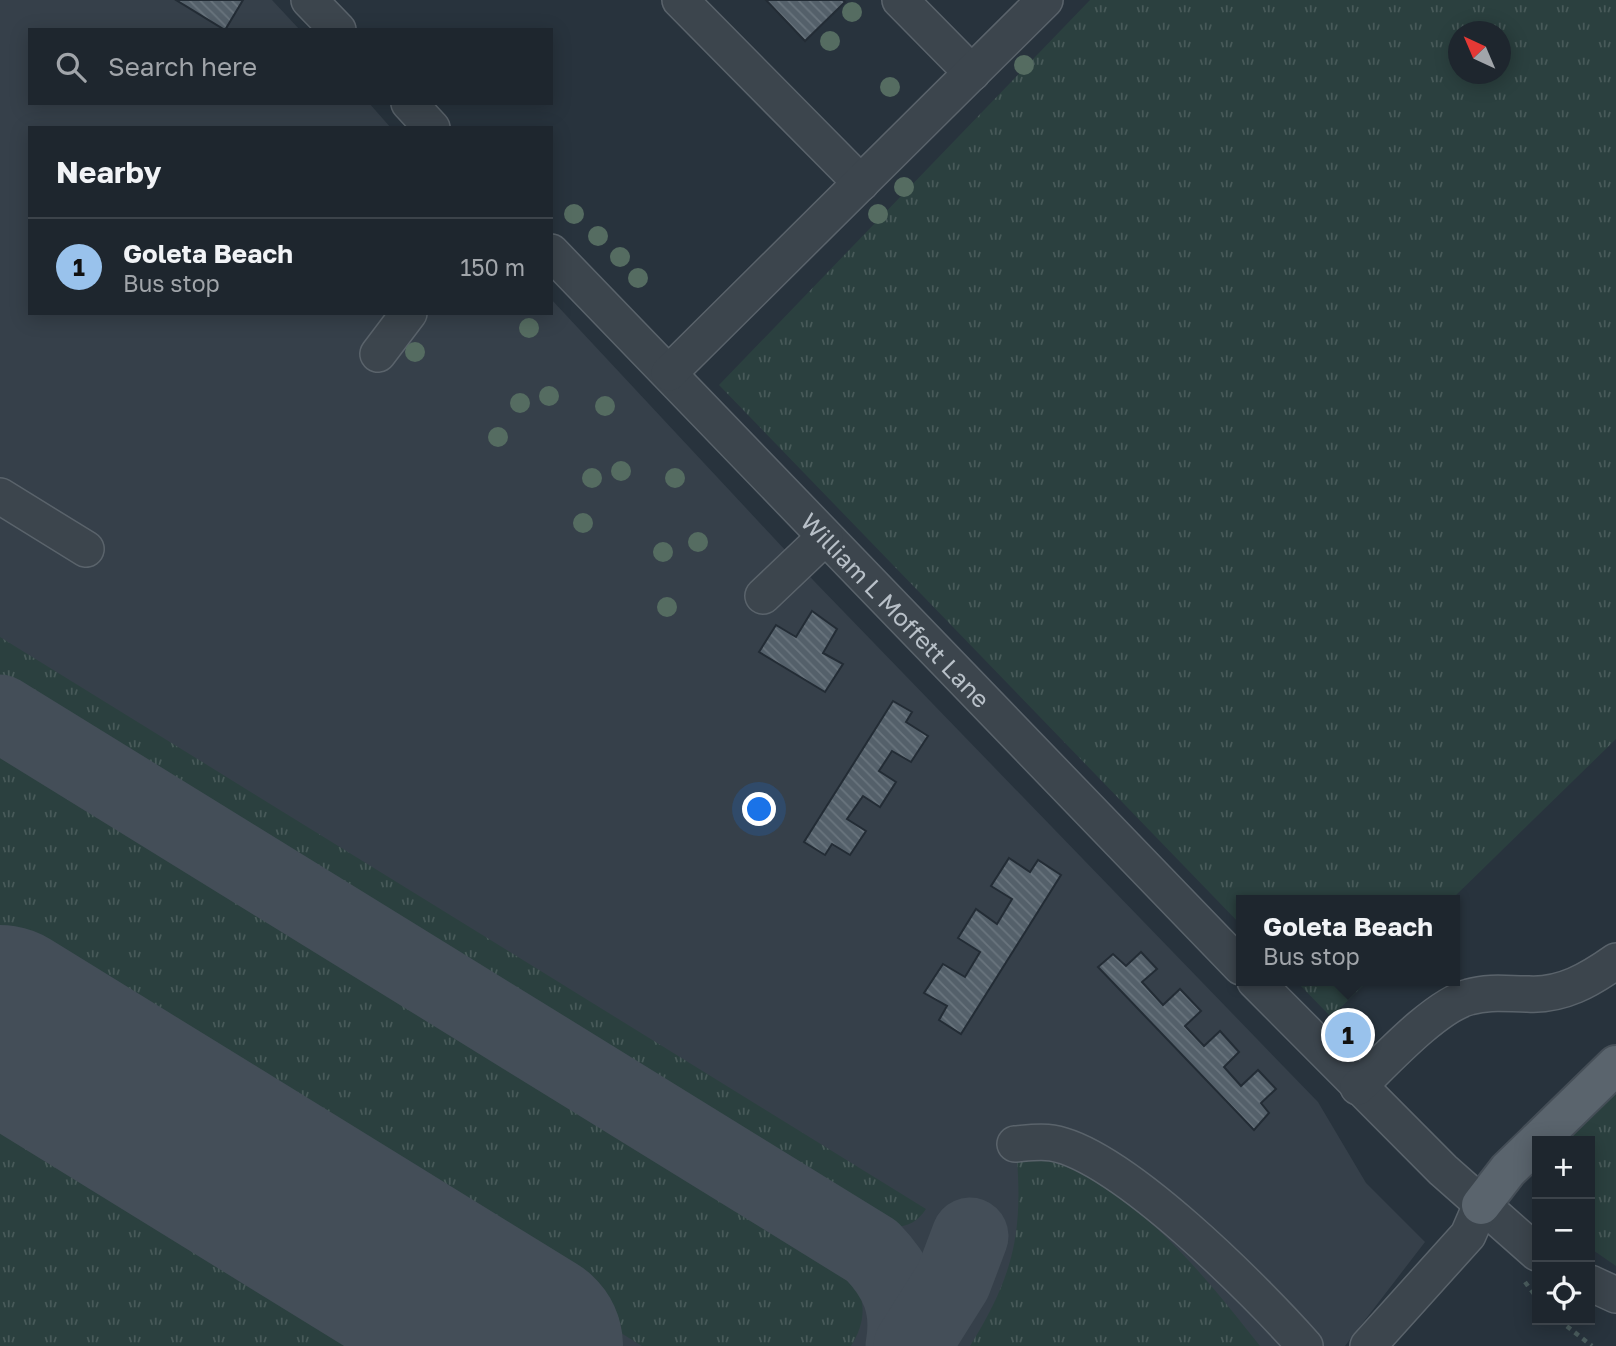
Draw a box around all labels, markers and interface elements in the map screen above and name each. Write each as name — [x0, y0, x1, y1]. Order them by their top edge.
north arrow — [1448, 21, 1511, 84]
search box — [28, 28, 553, 105]
icon: search — [52, 48, 90, 86]
text: Search here — [108, 51, 257, 82]
text: Nearby — [56, 154, 161, 190]
text: Goleta Beach — [123, 238, 293, 269]
text: 1 — [73, 253, 85, 281]
text: 150 m — [460, 253, 525, 281]
text: Bus stop — [123, 269, 220, 297]
street label: William L Moffett Lane — [796, 506, 997, 713]
your location — [742, 792, 776, 826]
popup — [1236, 895, 1460, 986]
text: Goleta Beach — [1263, 911, 1433, 942]
text: Bus stop — [1263, 942, 1360, 970]
pin: 1 — [1325, 1009, 1371, 1061]
map controls — [1532, 1136, 1595, 1325]
button: + — [1532, 1136, 1595, 1199]
button: − — [1532, 1199, 1595, 1262]
button: locate — [1532, 1262, 1595, 1325]

